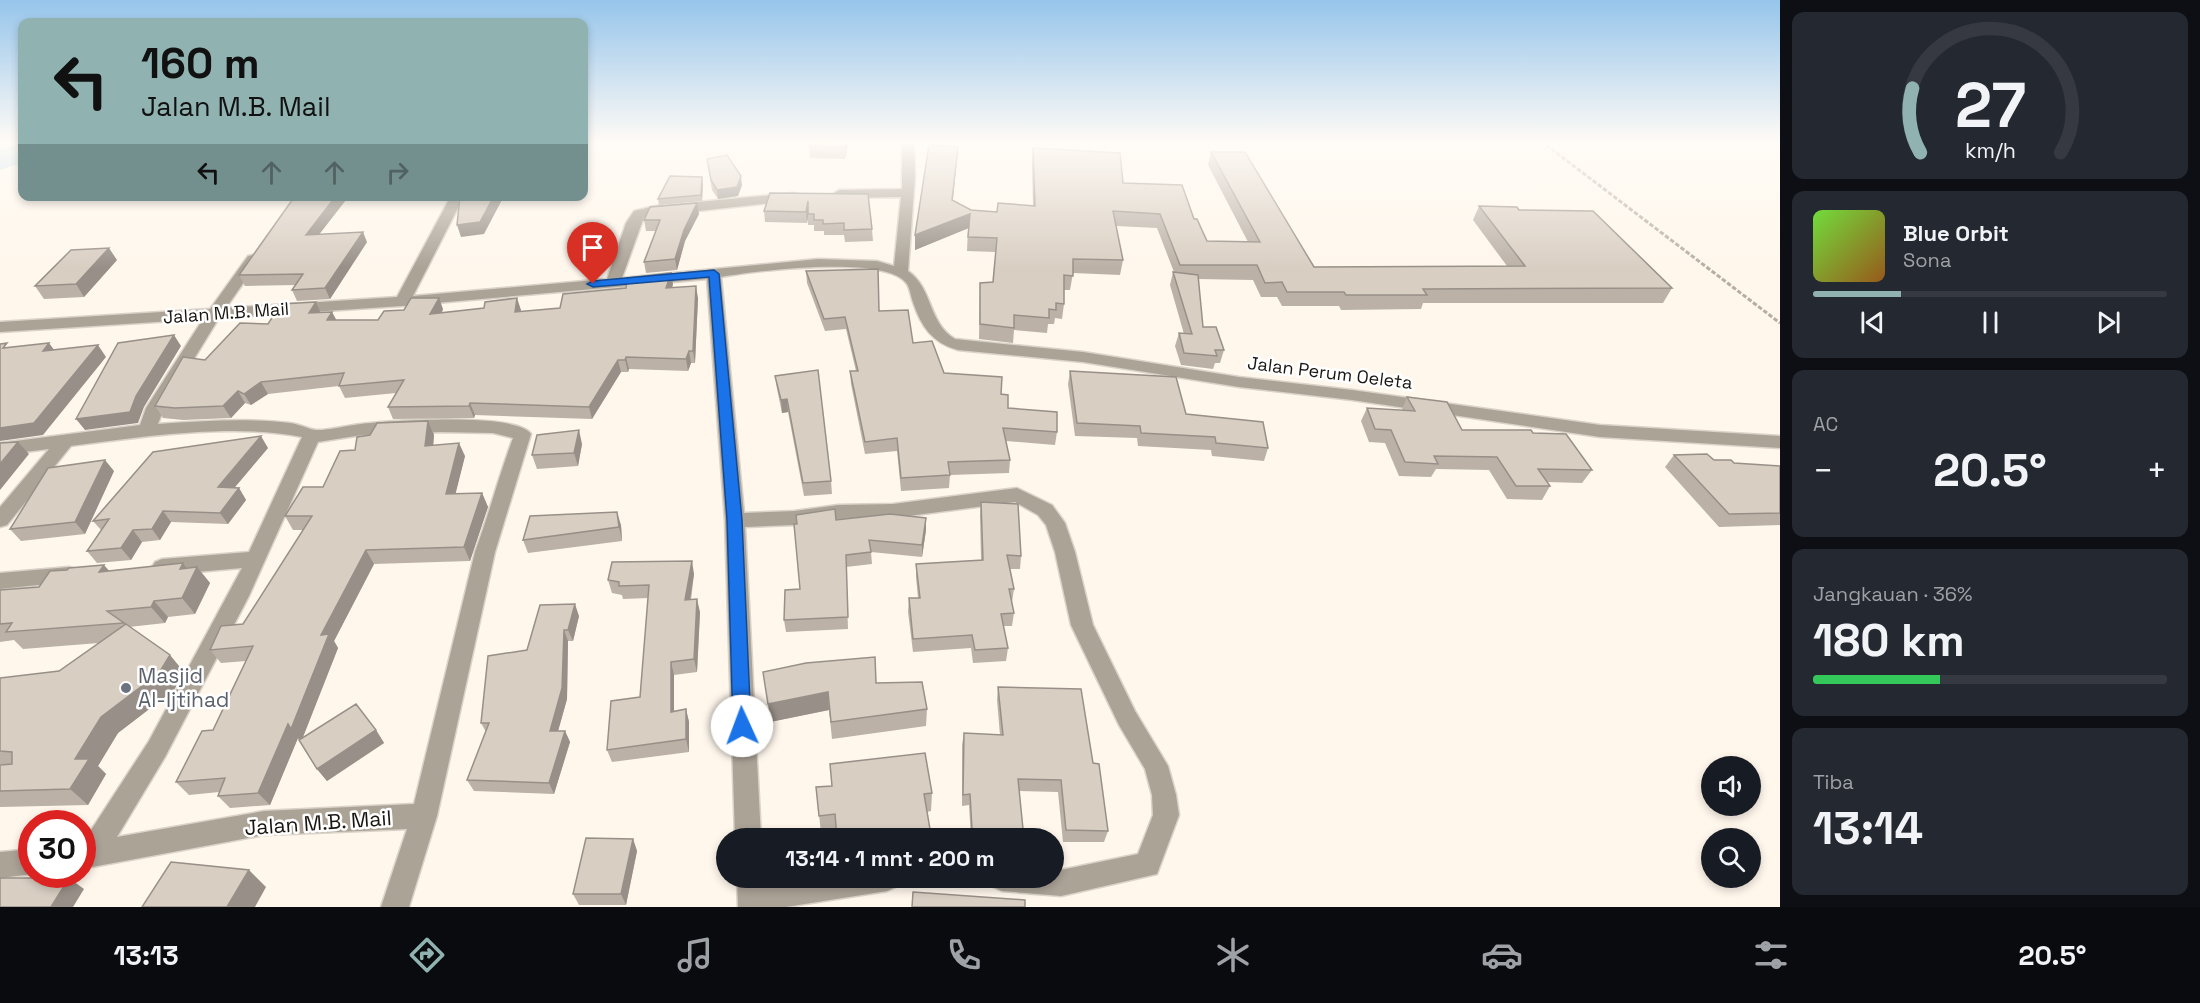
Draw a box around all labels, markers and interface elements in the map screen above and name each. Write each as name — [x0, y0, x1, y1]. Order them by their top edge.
text: 160 m — [141, 37, 260, 90]
icon: left — [42, 42, 120, 120]
text: 27 — [1954, 66, 2026, 145]
text: Jalan M.B. Mail — [141, 89, 331, 124]
text: km/h — [1964, 137, 2016, 164]
icon: left — [192, 156, 225, 189]
icon: ahead — [255, 156, 288, 189]
icon: ahead — [318, 156, 351, 189]
icon: right — [381, 156, 414, 189]
text: Blue Orbit — [1903, 219, 2009, 247]
pin — [567, 222, 618, 284]
icon: arrive — [576, 231, 609, 264]
text: Sona — [1903, 247, 1951, 273]
street label: Jalan M.B. Mail — [162, 297, 290, 328]
icon: previous — [1856, 306, 1889, 339]
icon: pause — [1974, 306, 2007, 339]
icon: next — [2092, 306, 2125, 339]
street label: Jalan Perum Oeleta — [1246, 351, 1414, 394]
text: AC — [1813, 411, 1838, 437]
text: 20.5° — [1933, 442, 2047, 499]
text: − — [1813, 450, 1833, 492]
text: + — [2147, 450, 2167, 492]
text: Jangkauan · 36% — [1813, 581, 1973, 607]
text: 180 km — [1813, 612, 1965, 669]
place label: Masjid Al-Ijtihad — [138, 662, 229, 713]
marker: Masjid Al-Ijtihad — [119, 681, 133, 695]
position arrow — [710, 694, 774, 758]
map controls — [1701, 756, 1761, 888]
button: sound — [1701, 756, 1761, 816]
text: Tiba — [1813, 769, 1854, 795]
text: 13:14 — [1813, 800, 1923, 857]
street label: Jalan M.B. Mail — [243, 804, 392, 841]
speed limit sign: 30 — [18, 810, 96, 888]
button: search — [1701, 828, 1761, 888]
text: 13:14 · 1 mnt · 200 m — [785, 844, 995, 872]
icon: directions — [406, 934, 448, 976]
icon: music — [674, 934, 716, 976]
icon: phone — [943, 934, 985, 976]
icon: climate — [1212, 934, 1254, 976]
icon: car — [1481, 934, 1523, 976]
icon: filters — [1750, 934, 1792, 976]
text: 13:13 — [113, 938, 179, 973]
text: 20.5° — [2018, 938, 2087, 973]

